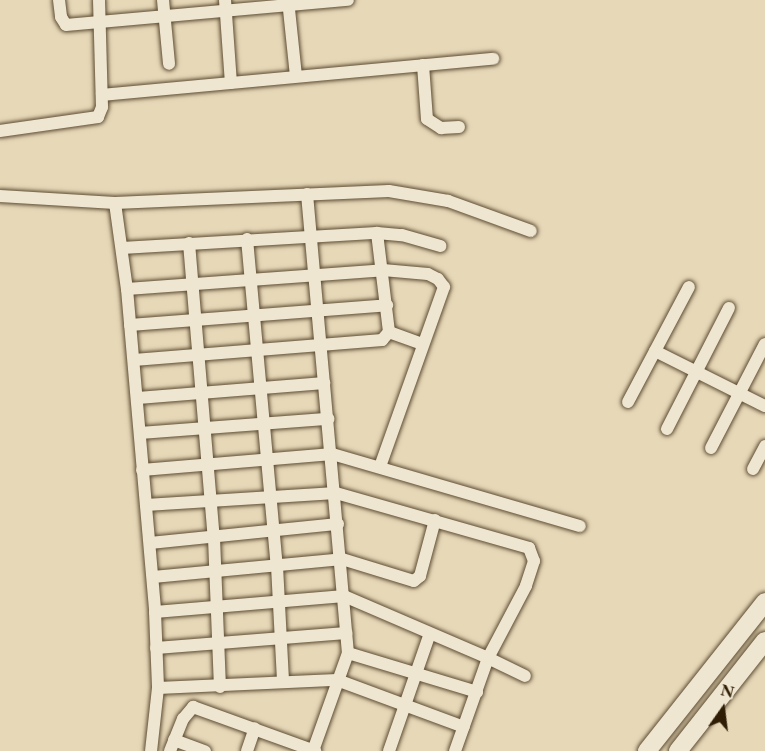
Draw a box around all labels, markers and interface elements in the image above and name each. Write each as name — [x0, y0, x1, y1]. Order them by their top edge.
north arrow — [693, 679, 753, 739]
text: N — [719, 679, 736, 703]

